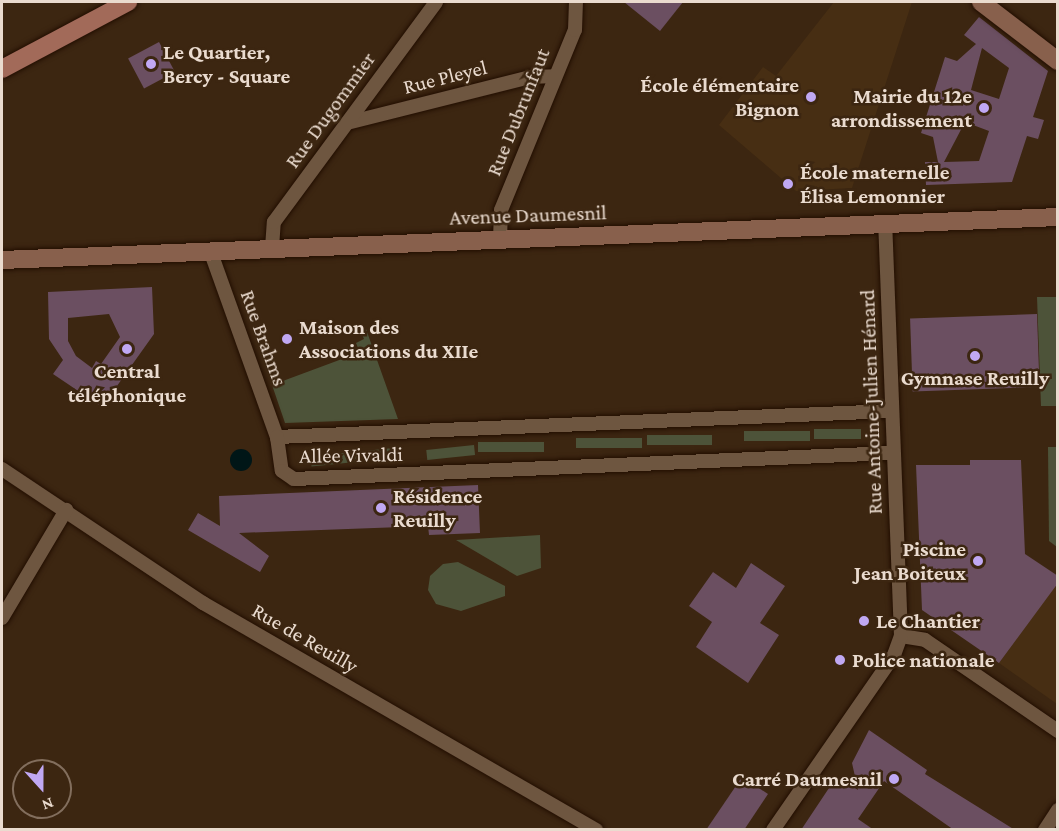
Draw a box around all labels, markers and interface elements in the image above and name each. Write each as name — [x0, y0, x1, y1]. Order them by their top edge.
place label: Le Quartier, Bercy - Square — [163, 39, 290, 89]
street label: Rue Dubrunfaut — [481, 44, 555, 180]
street label: Rue Dugommier — [279, 47, 381, 173]
street label: Rue Pleyel — [401, 54, 489, 100]
marker: Le Quartier, Bercy - Square — [144, 57, 158, 71]
place label: École élémentaire Bignon — [640, 72, 799, 122]
place label: Mairie du 12e arrondissement — [831, 83, 972, 133]
marker: École élémentaire Bignon — [804, 90, 818, 104]
marker: Mairie du 12e arrondissement — [977, 101, 991, 115]
place label: École maternelle Élisa Lemonnier — [800, 159, 949, 209]
marker: École maternelle Élisa Lemonnier — [781, 177, 795, 191]
street label: Avenue Daumesnil — [449, 200, 607, 230]
street label: Rue Brahms — [235, 287, 293, 389]
street label: Rue Antoine-Julien Hénard — [854, 289, 888, 515]
place label: Maison des Associations du XIIe — [299, 314, 478, 364]
marker: Maison des Associations du XIIe — [280, 332, 294, 346]
marker: Central téléphonique — [120, 342, 134, 356]
marker: Gymnase Reuilly — [968, 349, 982, 363]
place label: Central téléphonique — [68, 358, 186, 408]
place label: Gymnase Reuilly — [901, 365, 1049, 391]
street label: Allée Vivaldi — [299, 441, 403, 469]
place label: Résidence Reuilly — [393, 483, 482, 533]
marker: Résidence Reuilly — [374, 501, 388, 515]
place label: Piscine Jean Boiteux — [854, 536, 966, 586]
marker: Piscine Jean Boiteux — [971, 554, 985, 568]
street label: Rue de Reuilly — [248, 598, 362, 678]
place label: Le Chantier — [876, 608, 980, 634]
marker: Le Chantier — [857, 614, 871, 628]
place label: Police nationale — [852, 647, 995, 673]
marker: Police nationale — [833, 653, 847, 667]
north arrow — [12, 759, 72, 819]
place label: Carré Daumesnil — [732, 766, 882, 792]
marker: Carré Daumesnil — [887, 772, 901, 786]
text: N — [40, 795, 56, 814]

